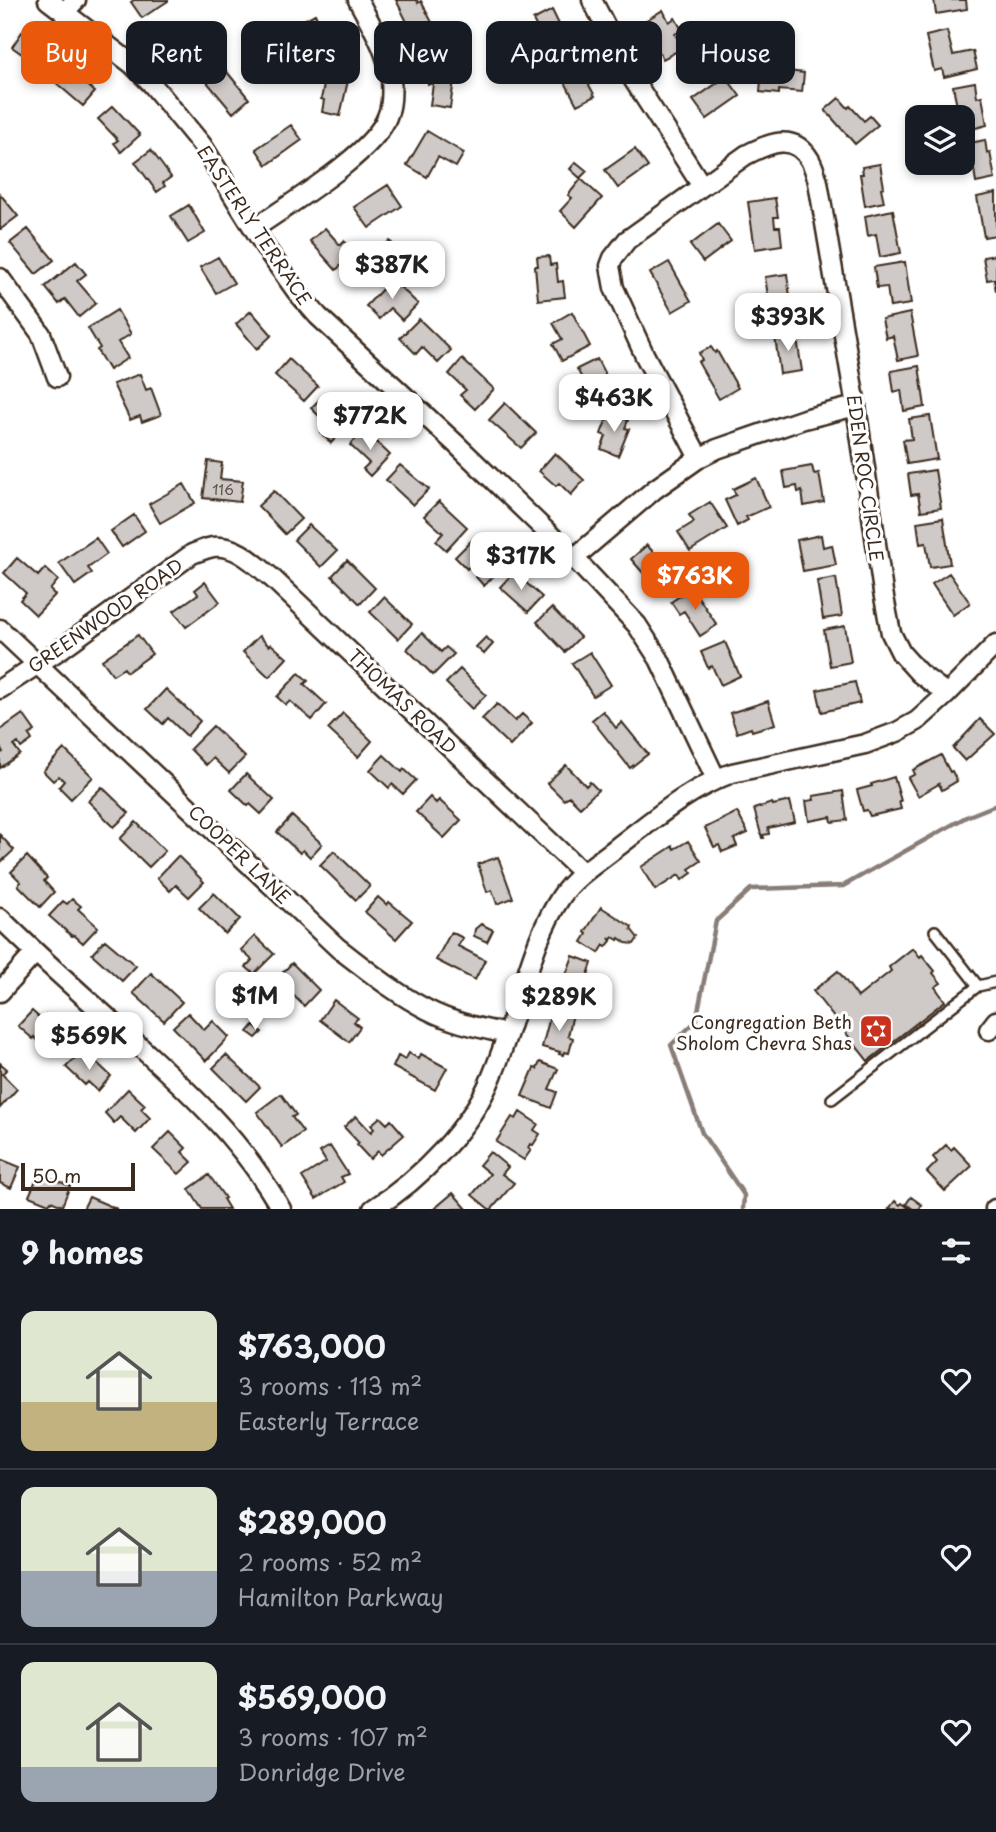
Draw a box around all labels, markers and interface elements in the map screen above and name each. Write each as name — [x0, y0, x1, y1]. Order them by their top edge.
chip: Buy — [21, 21, 112, 84]
chip: Rent — [126, 21, 227, 84]
chip: Filters — [241, 21, 360, 84]
chip: New — [374, 21, 472, 84]
chip: Apartment — [486, 21, 662, 84]
chip: House — [676, 21, 795, 84]
map controls — [905, 105, 975, 175]
button: layers — [905, 105, 975, 175]
street label: EASTERLY TERRACE — [191, 140, 319, 310]
pin: $387K — [343, 242, 441, 301]
text: $387K — [355, 246, 429, 281]
pin: $393K — [739, 294, 837, 353]
text: $393K — [751, 298, 825, 333]
pin: $463K — [565, 374, 663, 434]
text: $463K — [575, 379, 653, 414]
pin: $772K — [321, 392, 419, 452]
street label: EDEN ROC CIRCLE — [841, 393, 891, 563]
text: $772K — [333, 397, 407, 432]
house number: 116 — [212, 479, 234, 500]
pin: $317K — [472, 532, 570, 592]
text: $317K — [486, 537, 556, 572]
street label: GREENWOOD ROAD — [22, 551, 188, 679]
pin: $763K — [646, 552, 744, 612]
text: $763K — [657, 557, 733, 592]
street label: THOMAS ROAD — [343, 642, 463, 760]
street label: COOPER LANE — [183, 798, 297, 910]
pin: $1M — [221, 972, 289, 1032]
pin: $289K — [510, 974, 608, 1033]
text: $1M — [232, 977, 278, 1012]
text: $289K — [521, 978, 597, 1013]
place label: Congregation Beth Sholom Chevra Shas — [676, 1008, 852, 1056]
pin: $569K — [40, 1012, 138, 1072]
synagogue icon: Congregation Beth Sholom Chevra Shas — [857, 1012, 895, 1050]
text: $569K — [51, 1017, 127, 1052]
scale bar — [21, 1160, 135, 1192]
text: 50 m — [32, 1161, 81, 1189]
text: 9 homes — [21, 1229, 143, 1274]
icon: filters — [937, 1232, 975, 1270]
text: $763,000 — [238, 1323, 386, 1368]
icon: home — [77, 1339, 161, 1423]
icon: heart — [937, 1362, 975, 1400]
text: 3 rooms · 113 m² — [238, 1368, 422, 1403]
text: Easterly Terrace — [238, 1403, 419, 1438]
text: $289,000 — [238, 1499, 387, 1544]
icon: home — [77, 1515, 161, 1599]
icon: heart — [937, 1538, 975, 1576]
text: 2 rooms · 52 m² — [238, 1544, 422, 1579]
text: Hamilton Parkway — [238, 1579, 443, 1614]
text: $569,000 — [238, 1674, 387, 1719]
icon: home — [77, 1690, 161, 1774]
icon: heart — [937, 1713, 975, 1751]
text: 3 rooms · 107 m² — [238, 1719, 428, 1754]
text: Donridge Drive — [238, 1754, 405, 1789]

